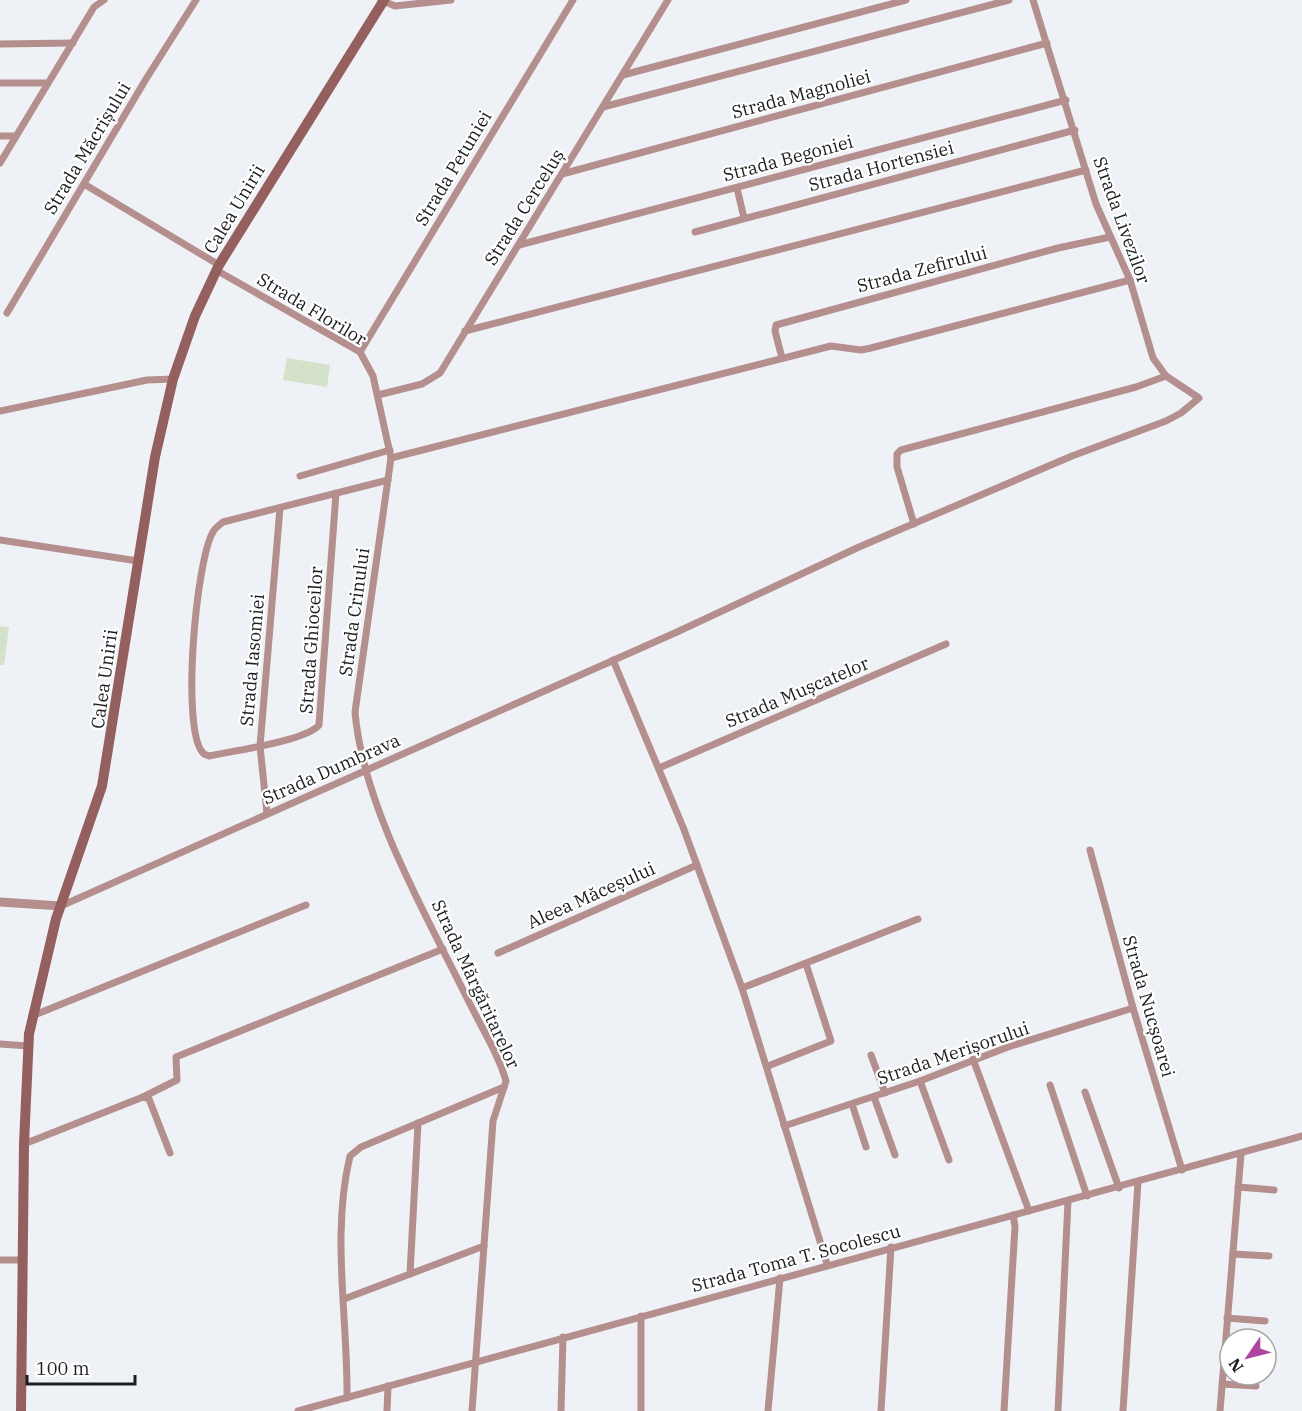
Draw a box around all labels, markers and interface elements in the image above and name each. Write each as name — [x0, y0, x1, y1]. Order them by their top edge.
street label: Strada Magnoliei — [729, 64, 873, 124]
street label: Strada Măcrișului — [38, 77, 136, 218]
street label: Strada Petuniei — [410, 106, 497, 230]
street label: Strada Begoniei — [720, 130, 856, 186]
street label: Strada Hortensiei — [806, 135, 956, 196]
street label: Strada Cerceluș — [479, 145, 569, 269]
street label: Strada Livezilor — [1088, 153, 1156, 287]
street label: Calea Unirii — [198, 160, 270, 258]
street label: Strada Zefirului — [854, 240, 990, 297]
street label: Strada Florilor — [253, 267, 371, 351]
street label: Strada Crinului — [334, 546, 374, 678]
street label: Strada Ghioceilor — [294, 565, 328, 715]
street label: Strada Iasomiei — [235, 593, 269, 727]
street label: Calea Unirii — [86, 627, 122, 730]
street label: Strada Mușcatelor — [722, 651, 872, 733]
street label: Strada Dumbrava — [259, 728, 404, 810]
street label: Aleea Măceșului — [524, 856, 659, 933]
street label: Strada Mărgăritarelor — [427, 896, 525, 1072]
street label: Strada Nucșoarei — [1118, 932, 1180, 1080]
street label: Strada Merișorului — [874, 1016, 1032, 1090]
street label: Strada Toma T. Socolescu — [689, 1219, 903, 1297]
north arrow — [1218, 1327, 1278, 1387]
scale bar — [27, 1348, 135, 1386]
text: N — [1224, 1355, 1248, 1377]
text: 100 m — [36, 1357, 90, 1380]

